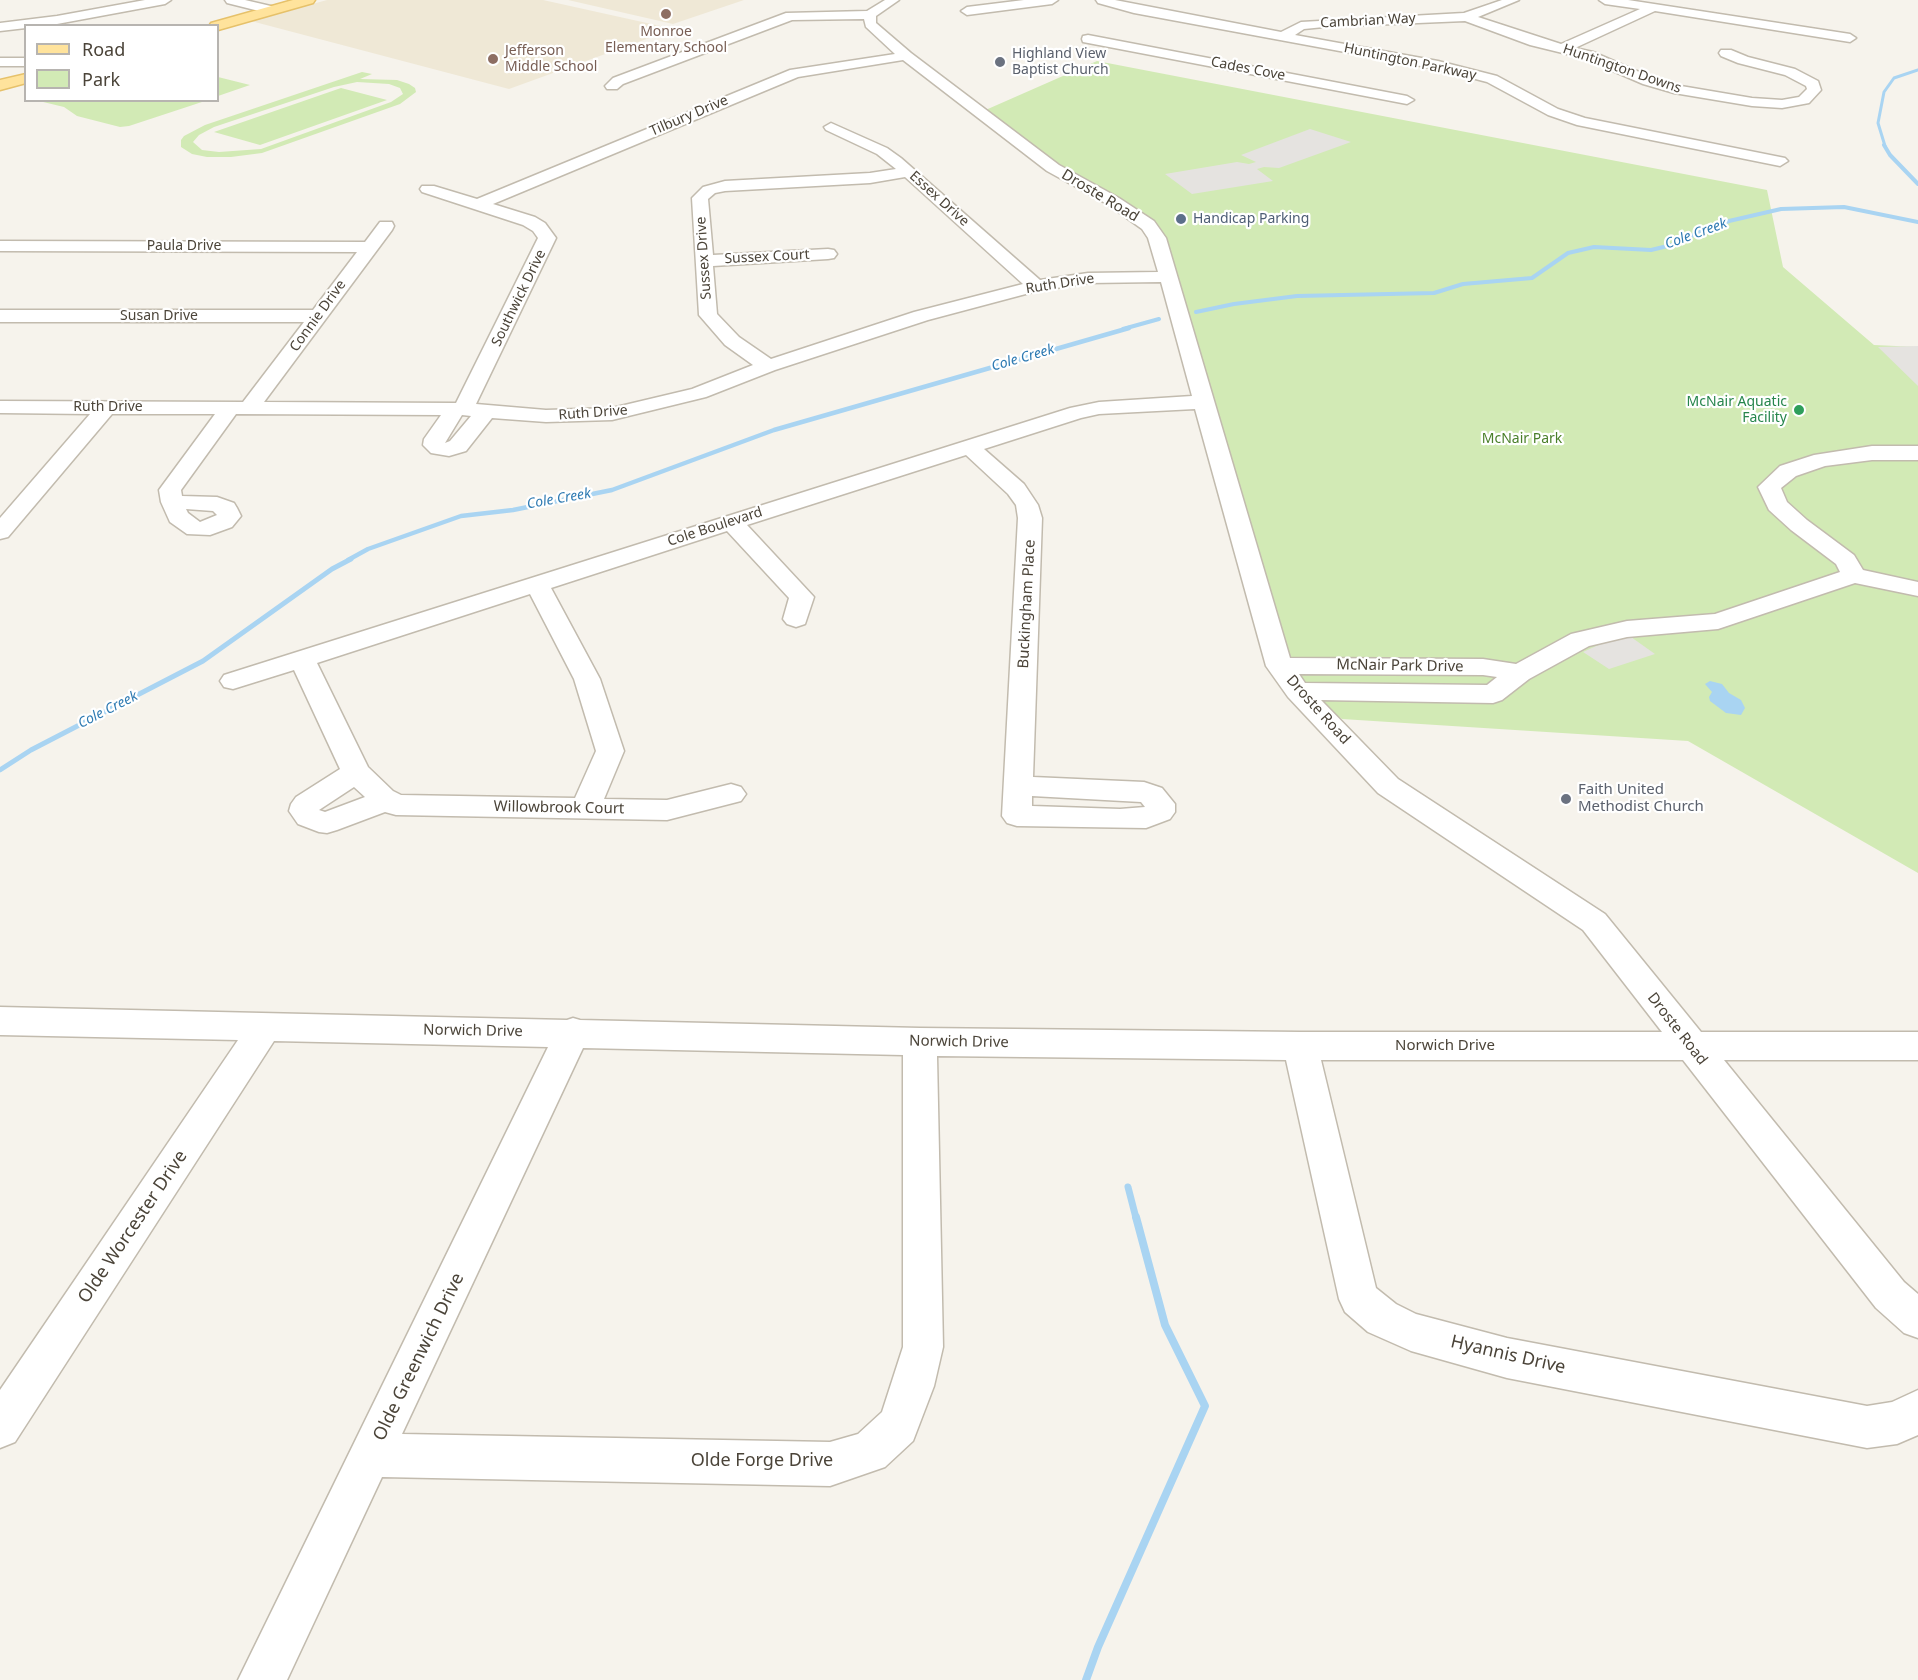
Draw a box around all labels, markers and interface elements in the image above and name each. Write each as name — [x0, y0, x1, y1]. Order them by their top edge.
marker: Monroe Elementary School — [659, 7, 673, 21]
street label: Cambrian Way — [1320, 10, 1416, 32]
legend — [24, 24, 219, 102]
place label: Monroe Elementary School — [605, 24, 727, 56]
text: Road — [82, 37, 125, 61]
street label: Huntington Parkway — [1342, 40, 1478, 84]
street label: Huntington Downs — [1561, 41, 1683, 97]
place label: Jefferson Middle School — [505, 43, 597, 76]
place label: Highland View Baptist Church — [1012, 46, 1109, 78]
marker: Jefferson Middle School — [486, 52, 500, 66]
street label: Cades Cove — [1209, 54, 1287, 84]
marker: Highland View Baptist Church — [993, 55, 1007, 69]
text: Park — [82, 67, 120, 91]
street label: Tilbury Drive — [647, 92, 731, 140]
street label: Droste Road — [1058, 166, 1142, 226]
street label: Essex Drive — [906, 168, 972, 230]
place label: Handicap Parking — [1193, 211, 1309, 227]
marker: Handicap Parking — [1174, 212, 1188, 226]
water label: Cole Creek — [1663, 215, 1729, 253]
street label: Sussex Drive — [693, 216, 715, 300]
street label: Paula Drive — [147, 238, 221, 254]
street label: Sussex Court — [724, 246, 810, 268]
street label: Southwick Drive — [488, 247, 550, 349]
street label: Ruth Drive — [1024, 270, 1096, 298]
street label: Connie Drive — [286, 277, 350, 355]
street label: Susan Drive — [120, 308, 198, 324]
water label: Cole Creek — [990, 341, 1056, 375]
place label: McNair Aquatic Facility — [1687, 394, 1787, 426]
street label: Ruth Drive — [73, 399, 143, 415]
street label: Ruth Drive — [558, 402, 628, 424]
marker: McNair Aquatic Facility — [1792, 403, 1806, 417]
park label: McNair Park — [1482, 431, 1562, 447]
water label: Cole Creek — [526, 485, 592, 513]
street label: Cole Boulevard — [665, 504, 765, 550]
street label: Buckingham Place — [1015, 539, 1039, 669]
street label: McNair Park Drive — [1336, 656, 1464, 676]
street label: Droste Road — [1282, 672, 1354, 748]
water label: Cole Creek — [75, 688, 141, 732]
place label: Faith United Methodist Church — [1578, 781, 1704, 816]
marker: Faith United Methodist Church — [1559, 792, 1573, 806]
street label: Willowbrook Court — [493, 798, 625, 818]
street label: Droste Road — [1643, 989, 1711, 1069]
street label: Norwich Drive — [423, 1021, 523, 1041]
street label: Norwich Drive — [909, 1032, 1009, 1052]
street label: Norwich Drive — [1395, 1037, 1495, 1055]
street label: Olde Worcester Drive — [74, 1146, 192, 1308]
street label: Olde Greenwich Drive — [369, 1270, 469, 1444]
street label: Hyannis Drive — [1448, 1331, 1568, 1379]
street label: Olde Forge Drive — [691, 1450, 833, 1472]

